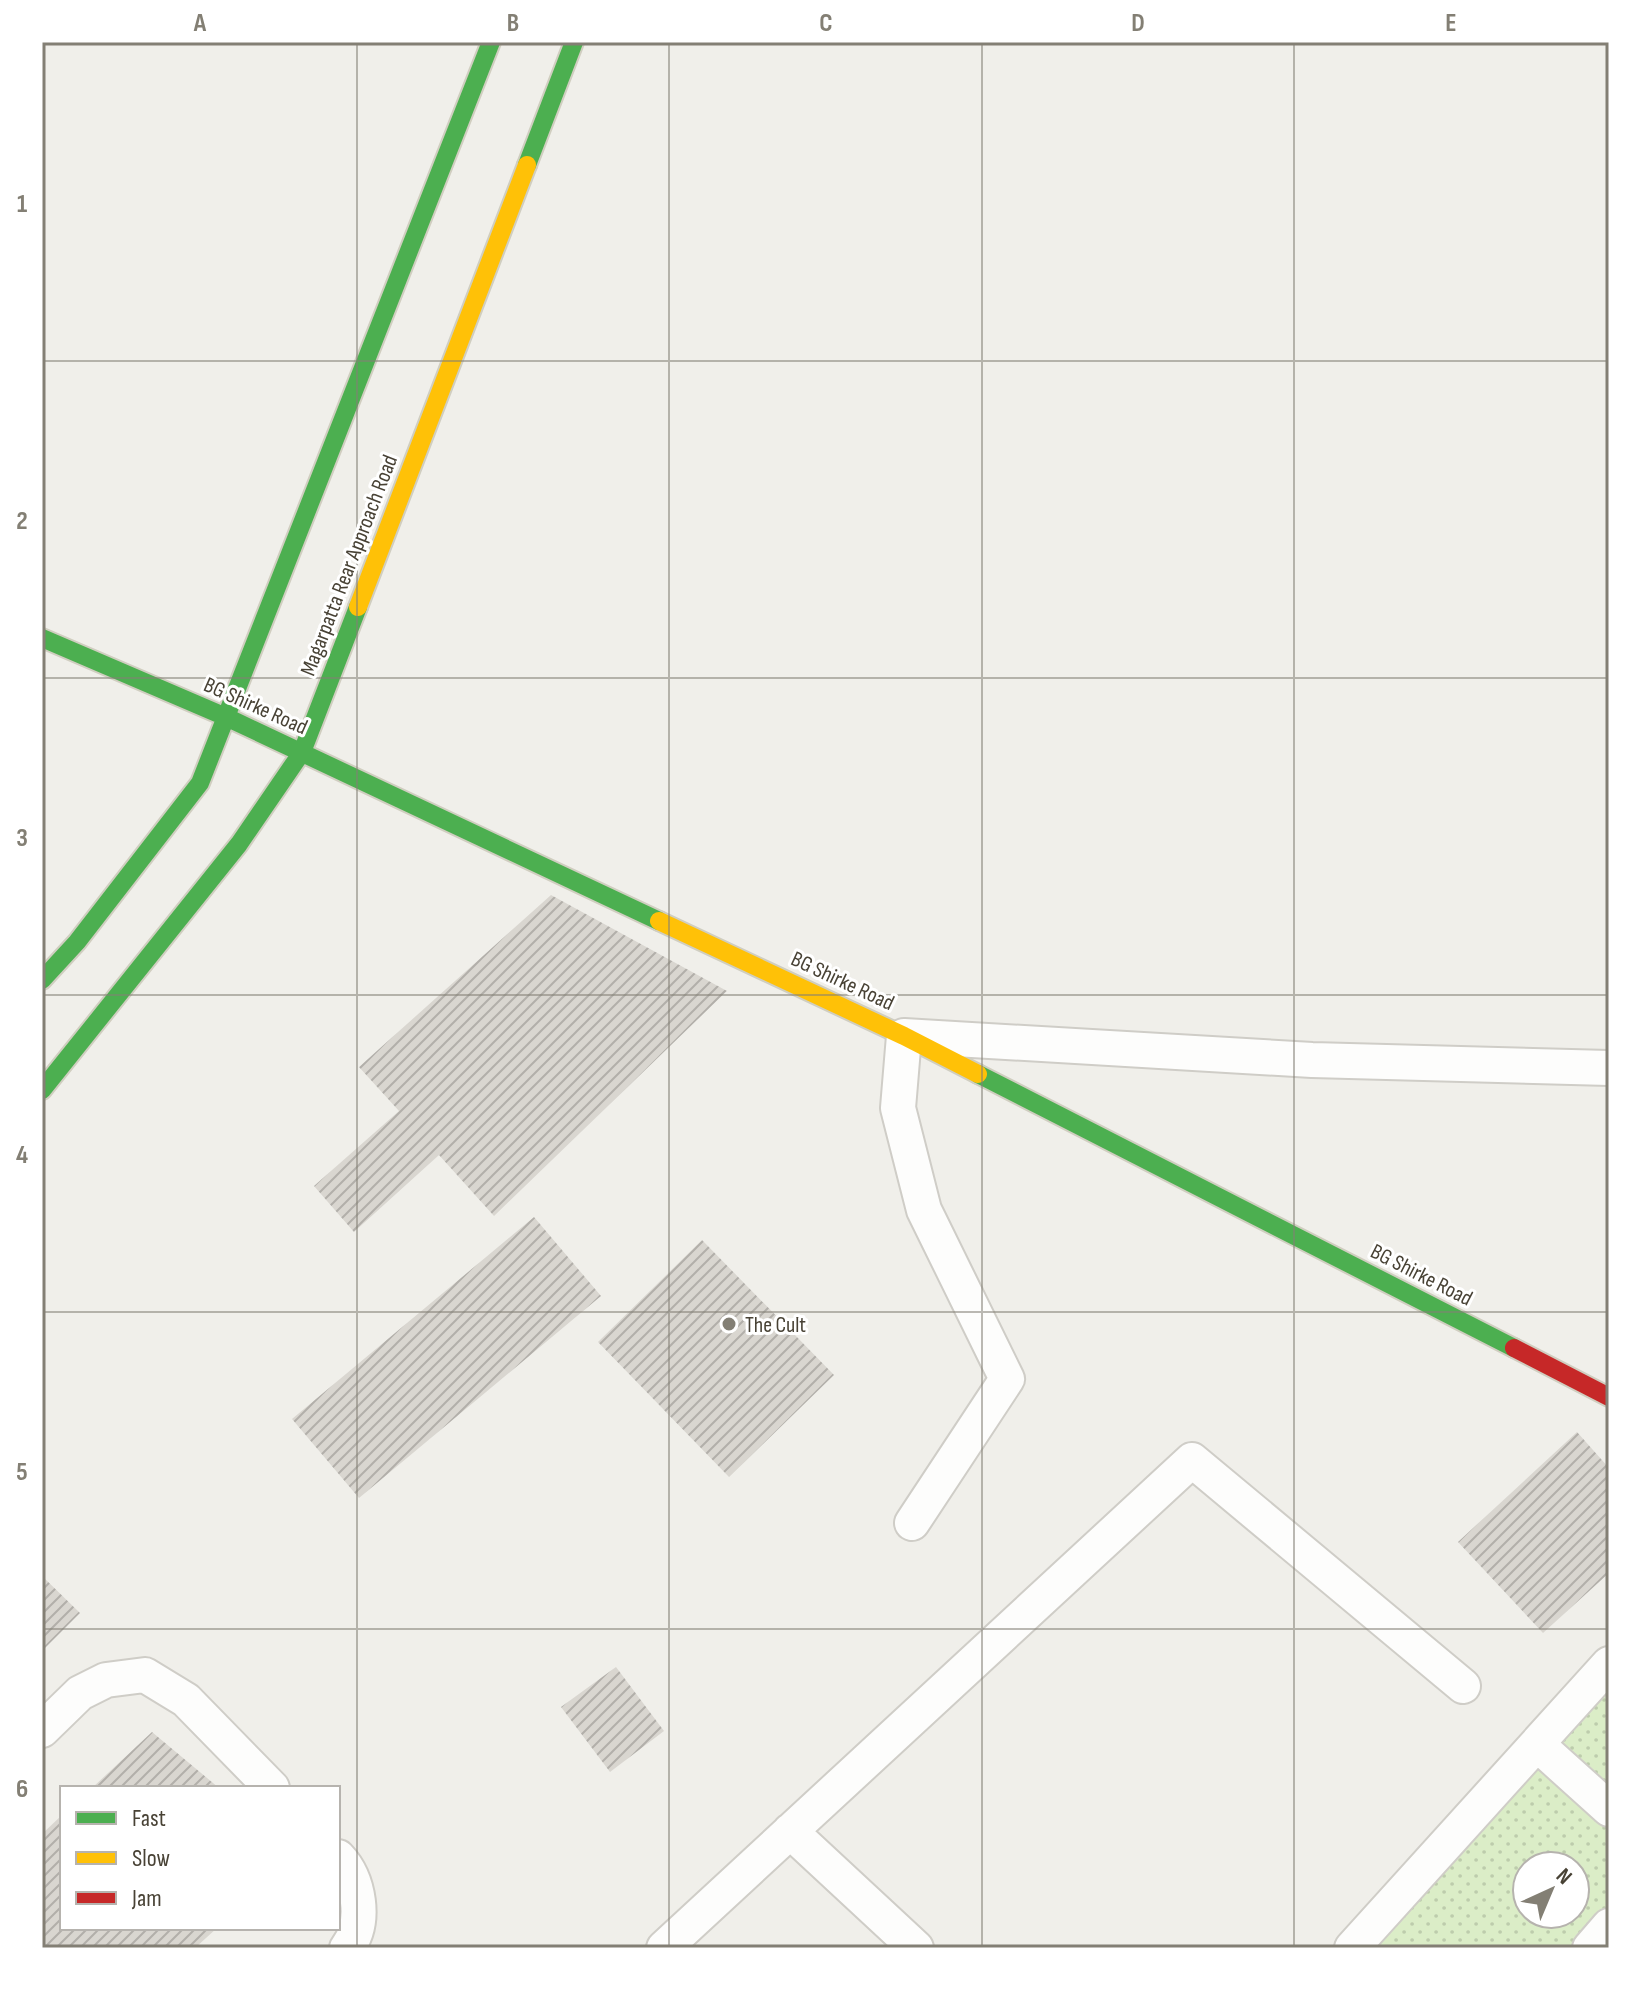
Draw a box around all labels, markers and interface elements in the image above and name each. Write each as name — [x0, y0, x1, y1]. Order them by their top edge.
text: A — [193, 8, 207, 39]
text: B — [507, 8, 519, 39]
text: C — [819, 8, 833, 39]
text: D — [1131, 8, 1145, 39]
text: E — [1445, 8, 1457, 39]
text: 1 — [17, 189, 27, 220]
street label: Magarpatta Rear Approach Road — [295, 451, 404, 680]
text: 2 — [16, 506, 28, 537]
street label: BG Shirke Road — [199, 672, 311, 741]
text: 3 — [16, 823, 28, 854]
street label: BG Shirke Road — [787, 946, 898, 1017]
text: 4 — [16, 1140, 28, 1171]
street label: BG Shirke Road — [1366, 1238, 1477, 1312]
place label: The Cult — [745, 1312, 806, 1339]
marker: The Cult — [720, 1315, 738, 1333]
text: 5 — [16, 1457, 28, 1488]
text: 6 — [16, 1774, 28, 1805]
legend — [60, 1786, 340, 1930]
text: Fast — [132, 1804, 166, 1833]
text: Slow — [132, 1844, 170, 1873]
north arrow — [1511, 1850, 1591, 1930]
text: N — [1550, 1863, 1577, 1890]
text: Jam — [131, 1884, 162, 1913]

